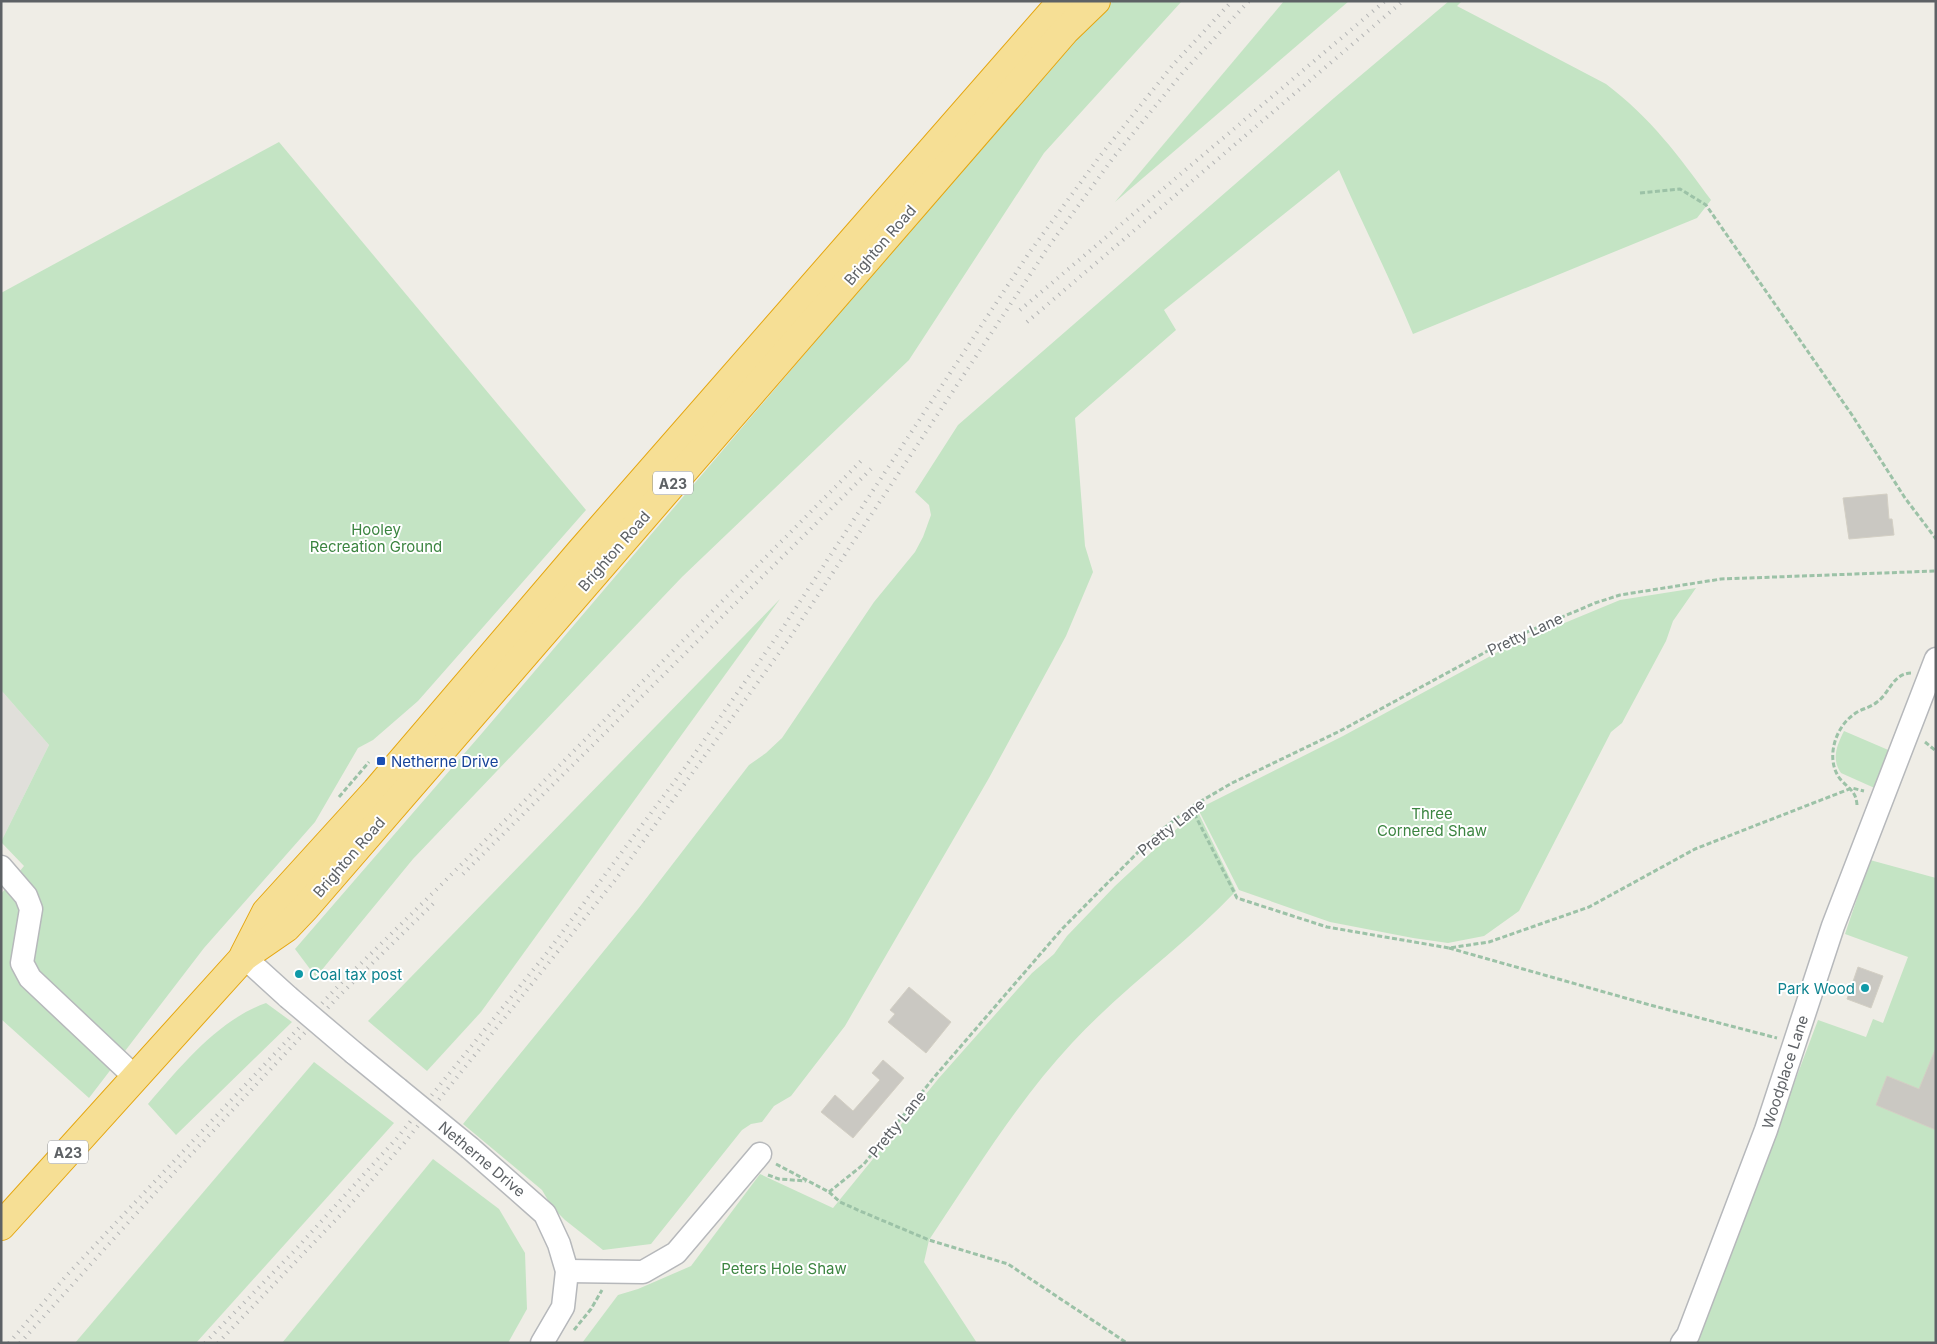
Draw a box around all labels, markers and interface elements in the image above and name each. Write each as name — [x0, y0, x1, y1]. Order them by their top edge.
street label: Brighton Road — [840, 201, 920, 289]
road number: A23 — [653, 472, 693, 494]
street label: Brighton Road — [574, 507, 654, 595]
park label: Hooley Recreation Ground — [310, 520, 442, 556]
street label: Pretty Lane — [1484, 608, 1566, 660]
place label: Netherne Drive — [391, 752, 499, 771]
marker: Netherne Drive — [375, 755, 387, 767]
street label: Pretty Lane — [1134, 794, 1208, 860]
park label: Three Cornered Shaw — [1377, 804, 1487, 840]
street label: Brighton Road — [309, 813, 389, 901]
place label: Coal tax post — [309, 965, 402, 984]
marker: Coal tax post — [293, 968, 305, 980]
place label: Park Wood — [1777, 979, 1855, 998]
marker: Park Wood — [1859, 982, 1871, 994]
street label: Woodplace Lane — [1758, 1013, 1812, 1131]
street label: Pretty Lane — [864, 1087, 930, 1161]
street label: Netherne Drive — [435, 1117, 529, 1201]
road number: A23 — [48, 1140, 88, 1164]
park label: Peters Hole Shaw — [721, 1259, 847, 1278]

